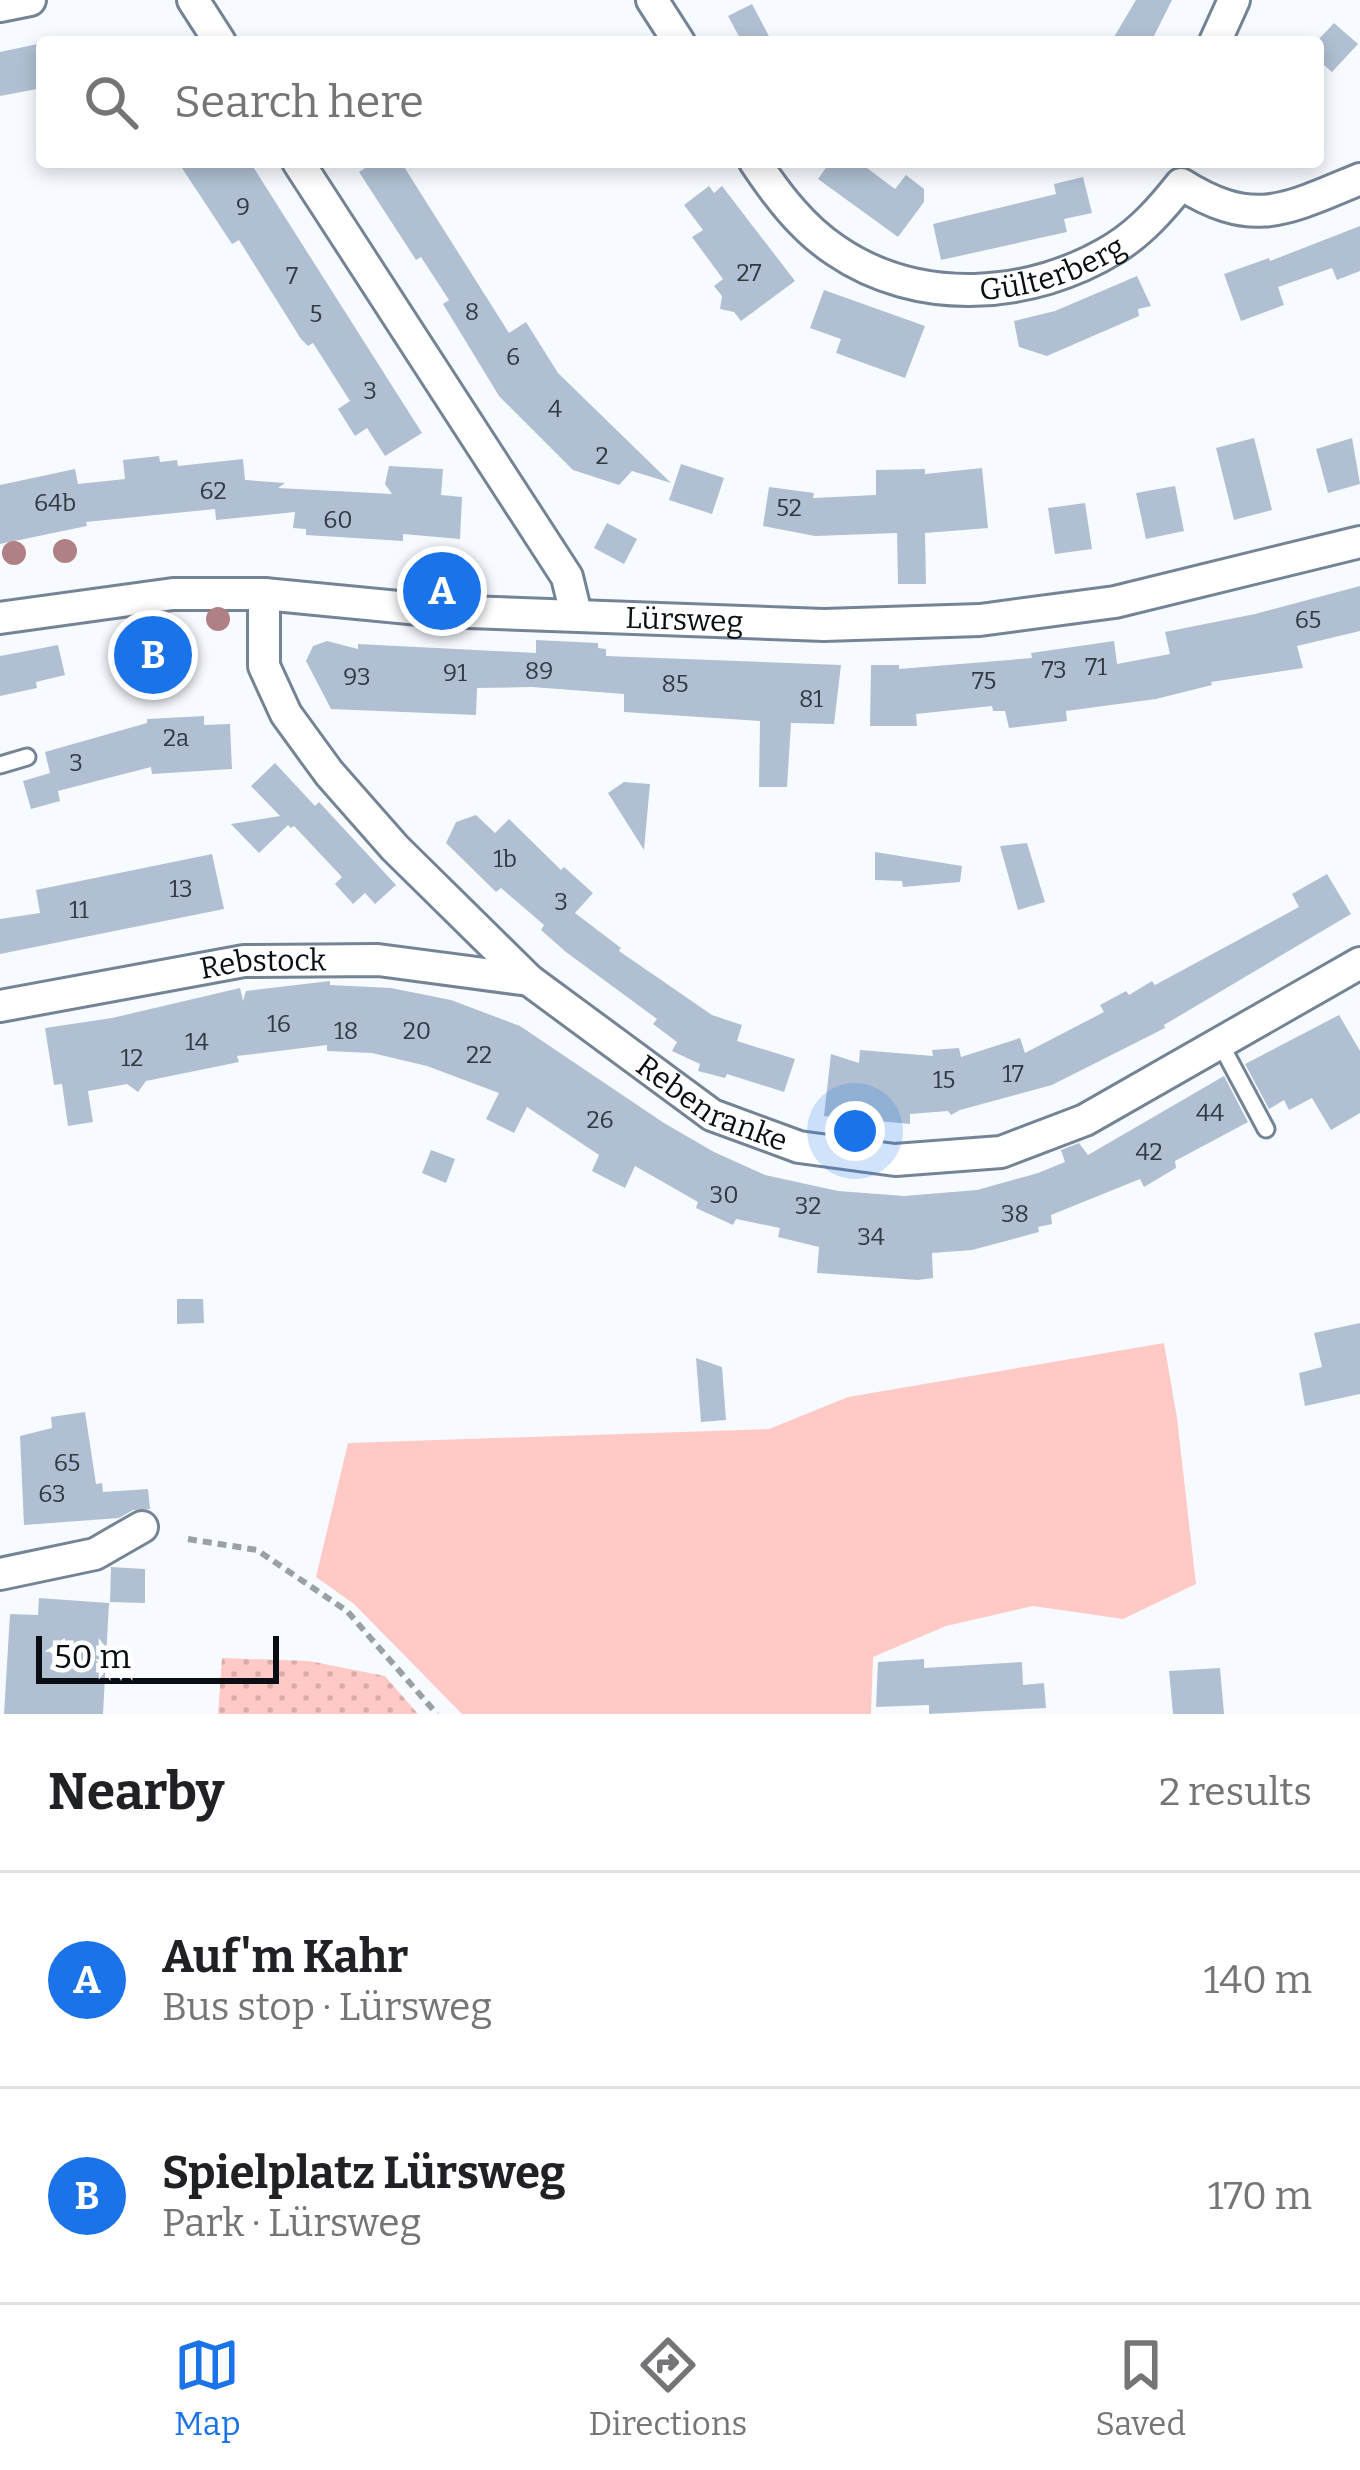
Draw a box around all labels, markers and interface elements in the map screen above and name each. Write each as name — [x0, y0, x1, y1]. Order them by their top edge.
search box — [36, 36, 1324, 168]
icon: search — [78, 69, 144, 135]
text: Search here — [174, 75, 424, 129]
house number: 9 — [236, 193, 250, 221]
street label: Gülterberg — [978, 228, 1132, 308]
house number: 27 — [737, 259, 761, 287]
house number: 7 — [286, 262, 298, 290]
house number: 8 — [465, 298, 479, 326]
house number: 5 — [310, 300, 322, 328]
house number: 6 — [506, 343, 520, 371]
house number: 3 — [363, 377, 377, 405]
house number: 4 — [548, 395, 562, 423]
house number: 2 — [595, 442, 609, 470]
house number: 62 — [200, 477, 226, 505]
house number: 64b — [34, 489, 76, 517]
house number: 52 — [776, 494, 802, 522]
house number: 60 — [323, 506, 353, 534]
pin: A — [403, 546, 481, 636]
street label: Lürsweg — [625, 600, 744, 640]
house number: 65 — [1295, 606, 1321, 634]
pin: B — [114, 610, 192, 700]
house number: 71 — [1085, 653, 1107, 681]
house number: 73 — [1041, 656, 1067, 684]
house number: 89 — [525, 657, 553, 685]
house number: 91 — [443, 659, 467, 687]
house number: 93 — [343, 663, 371, 691]
house number: 75 — [972, 667, 996, 695]
house number: 85 — [661, 670, 689, 698]
house number: 81 — [799, 685, 823, 713]
house number: 2a — [163, 724, 189, 752]
house number: 3 — [69, 749, 83, 777]
house number: 1b — [493, 845, 517, 873]
house number: 13 — [169, 875, 193, 903]
house number: 3 — [554, 888, 568, 916]
house number: 11 — [69, 896, 89, 924]
street label: Rebstock — [197, 942, 326, 987]
house number: 16 — [267, 1010, 291, 1038]
house number: 18 — [334, 1017, 358, 1045]
house number: 20 — [403, 1017, 431, 1045]
house number: 14 — [185, 1028, 209, 1056]
house number: 22 — [466, 1041, 492, 1069]
house number: 12 — [121, 1044, 143, 1072]
street label: Rebenranke — [629, 1047, 792, 1159]
house number: 17 — [1002, 1060, 1024, 1088]
house number: 15 — [933, 1066, 955, 1094]
house number: 44 — [1196, 1099, 1224, 1127]
your location — [825, 1101, 885, 1161]
house number: 26 — [586, 1106, 614, 1134]
house number: 42 — [1135, 1138, 1163, 1166]
house number: 30 — [709, 1181, 739, 1209]
house number: 32 — [795, 1192, 821, 1220]
house number: 38 — [1001, 1200, 1029, 1228]
house number: 34 — [857, 1223, 885, 1251]
house number: 65 — [54, 1449, 80, 1477]
house number: 63 — [38, 1480, 66, 1508]
scale bar — [36, 1630, 279, 1683]
text: 50 m — [54, 1637, 131, 1677]
text: Nearby — [48, 1761, 224, 1823]
text: 2 results — [1159, 1769, 1312, 1815]
text: Auf'm Kahr — [162, 1930, 409, 1984]
text: A — [73, 1957, 101, 2003]
text: 140 m — [1203, 1957, 1312, 2003]
text: Bus stop · Lürsweg — [162, 1984, 492, 2030]
text: Spielplatz Lürsweg — [162, 2146, 566, 2200]
text: B — [74, 2173, 100, 2219]
text: 170 m — [1208, 2173, 1312, 2219]
text: Park · Lürsweg — [162, 2200, 421, 2246]
tab: Map — [174, 2332, 241, 2444]
tab: Directions — [589, 2332, 747, 2444]
tab: Saved — [1095, 2332, 1186, 2444]

